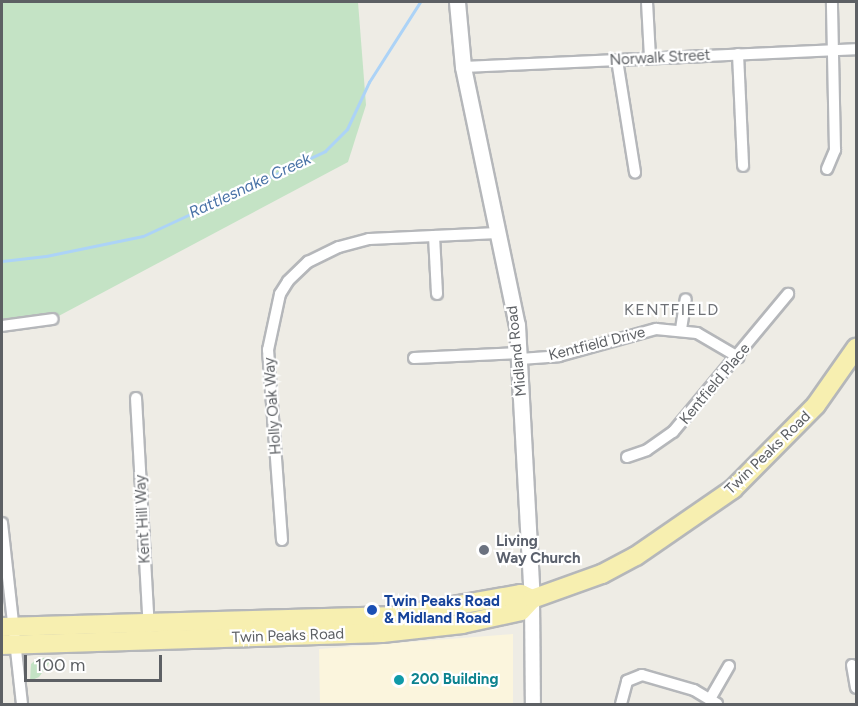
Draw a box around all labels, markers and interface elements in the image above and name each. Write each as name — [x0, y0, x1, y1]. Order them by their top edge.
street label: Norwalk Street — [609, 46, 711, 70]
water label: Rattlesnake Creek — [186, 149, 314, 223]
district label: KENTFIELD — [624, 300, 720, 320]
street label: Midland Road — [503, 305, 531, 397]
street label: Kentfield Drive — [547, 323, 647, 365]
street label: Kentfield Place — [676, 340, 754, 428]
street label: Holly Oak Way — [261, 357, 285, 455]
street label: Twin Peaks Road — [721, 408, 815, 498]
street label: Kent Hill Way — [132, 474, 154, 564]
place label: Living Way Church — [496, 532, 581, 567]
marker: Living Way Church — [477, 543, 491, 557]
place label: Twin Peaks Road & Midland Road — [384, 592, 500, 627]
marker: Twin Peaks Road & Midland Road — [365, 603, 379, 617]
street label: Twin Peaks Road — [232, 625, 344, 647]
scale bar — [27, 643, 165, 681]
text: 100 m — [35, 654, 85, 676]
place label: 200 Building — [411, 671, 498, 689]
marker: 200 Building — [392, 673, 406, 687]

